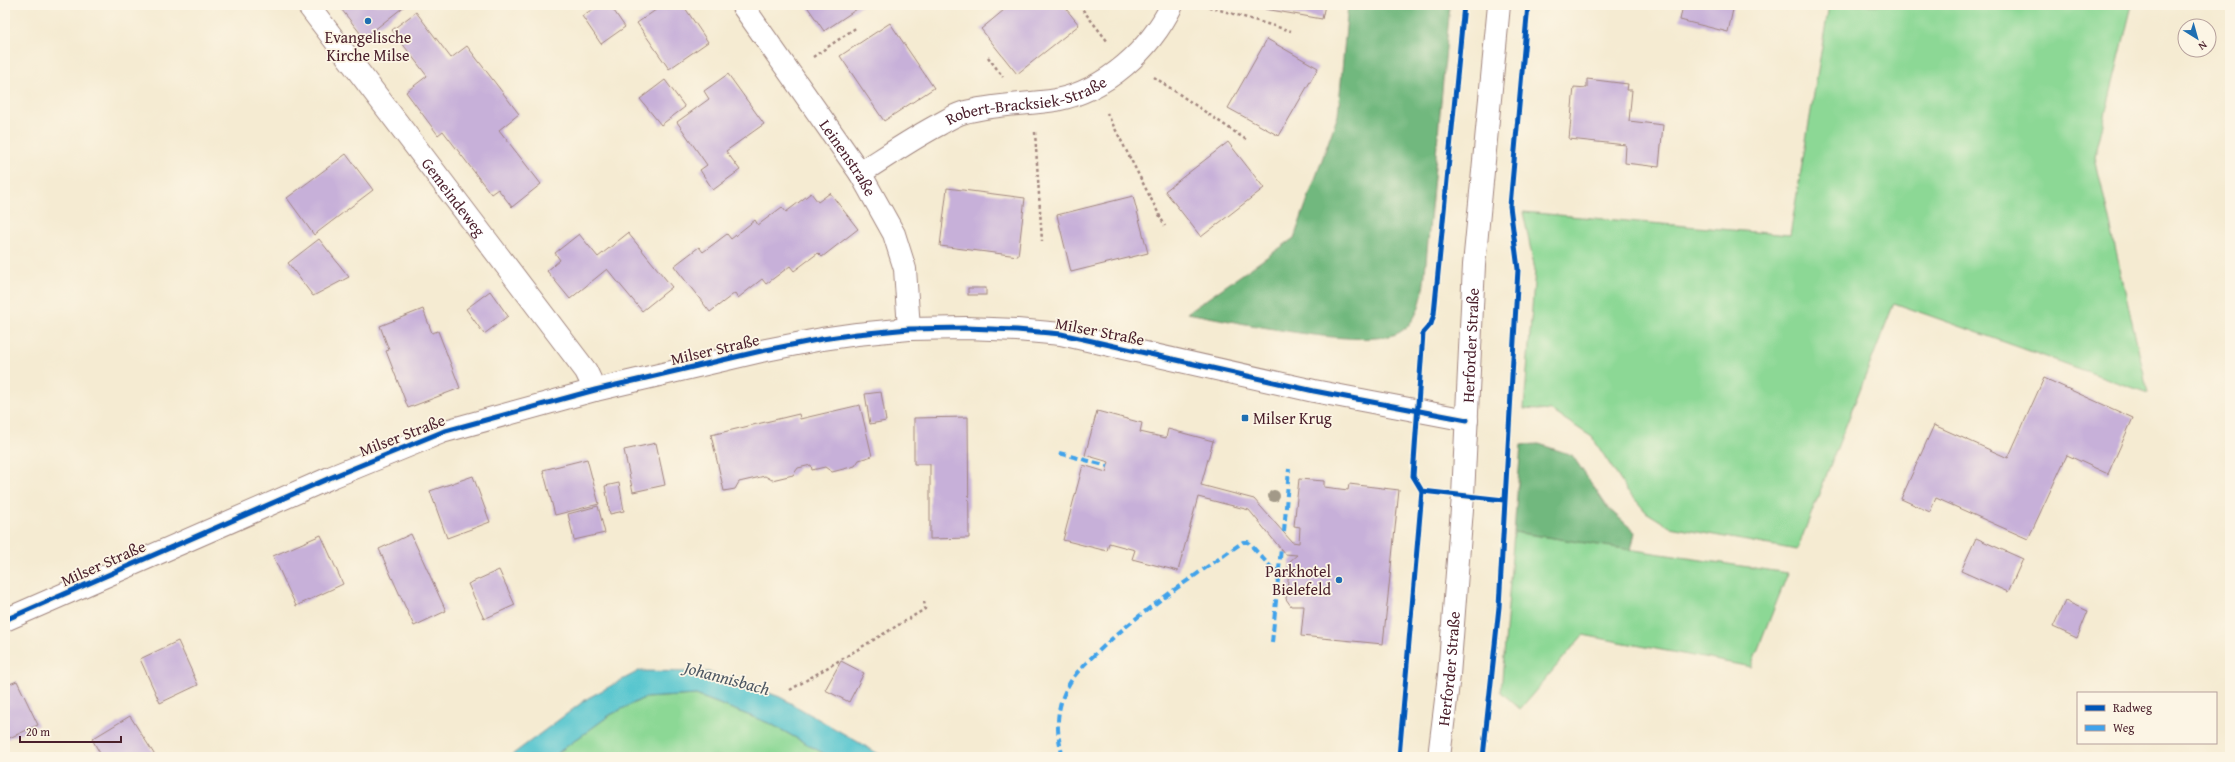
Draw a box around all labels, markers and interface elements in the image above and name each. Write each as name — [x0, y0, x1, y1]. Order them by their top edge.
marker: Evangelische Kirche Milse — [363, 16, 373, 26]
north arrow — [2177, 18, 2217, 58]
place label: Evangelische Kirche Milse — [325, 25, 411, 67]
text: N — [2195, 37, 2211, 55]
street label: Robert-Bracksiek-Straße — [941, 70, 1111, 131]
street label: Leinenstraße — [814, 114, 883, 201]
street label: Gemeindeweg — [416, 152, 492, 241]
street label: Herforder Straße — [1455, 287, 1485, 403]
street label: Milser Straße — [1053, 311, 1147, 351]
street label: Milser Straße — [668, 327, 762, 371]
place label: Milser Krug — [1253, 406, 1332, 430]
street label: Milser Straße — [355, 408, 449, 462]
marker: Milser Krug — [1240, 413, 1250, 423]
street label: Milser Straße — [57, 534, 149, 592]
place label: Parkhotel Bielefeld — [1265, 559, 1332, 601]
marker: Parkhotel Bielefeld — [1334, 575, 1344, 585]
street label: Herforder Straße — [1431, 610, 1466, 727]
water label: Johannisbach — [679, 653, 773, 701]
legend — [2077, 692, 2217, 744]
text: Radweg — [2113, 699, 2152, 716]
scale bar — [20, 718, 121, 744]
text: Weg — [2113, 719, 2134, 736]
text: 20 m — [26, 723, 50, 740]

